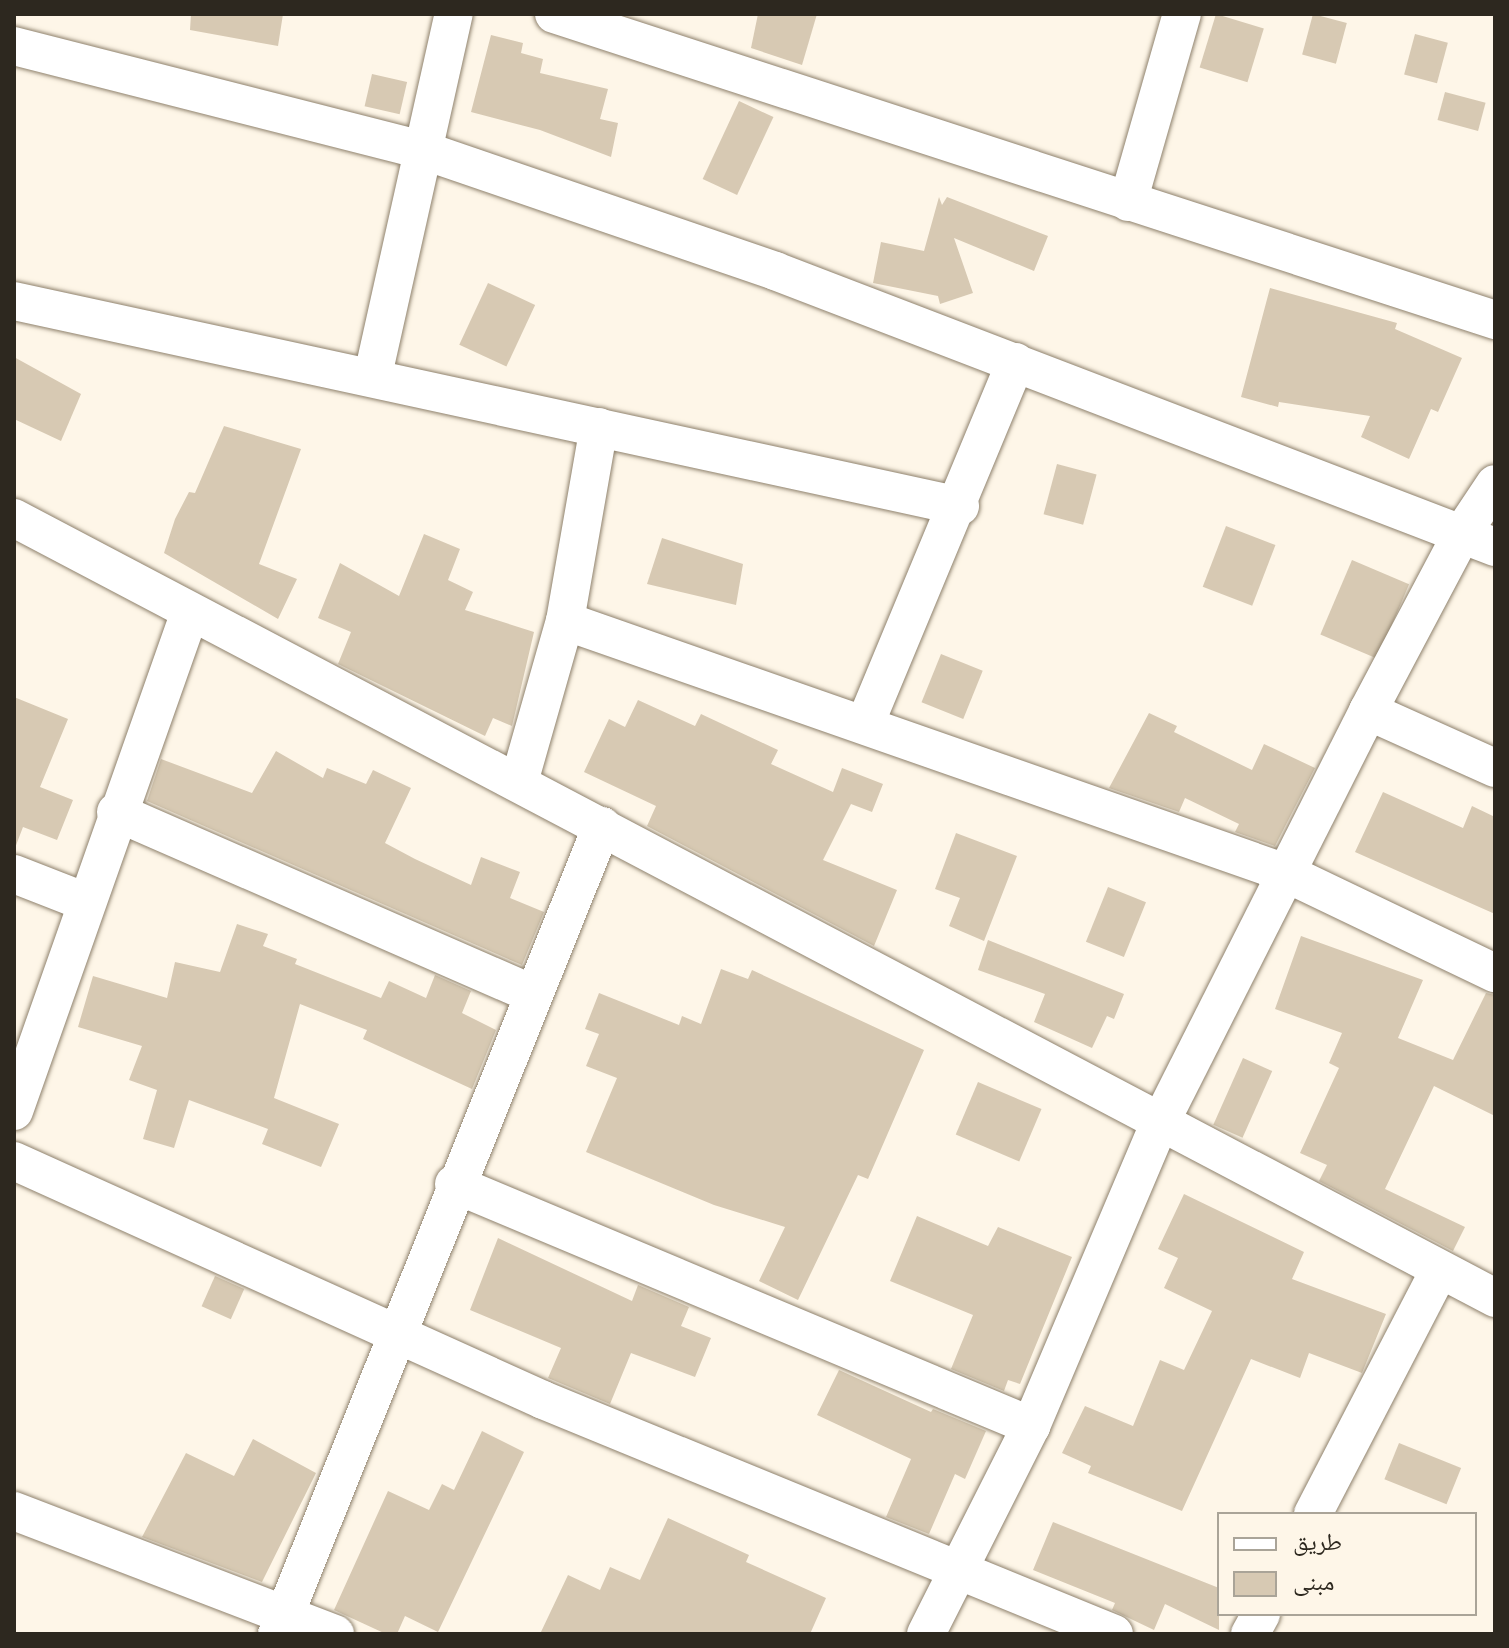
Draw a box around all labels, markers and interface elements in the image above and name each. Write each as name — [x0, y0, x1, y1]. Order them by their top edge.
legend — [1217, 1512, 1477, 1616]
text: طريق — [1293, 1528, 1342, 1556]
text: مبنى — [1293, 1568, 1334, 1596]

